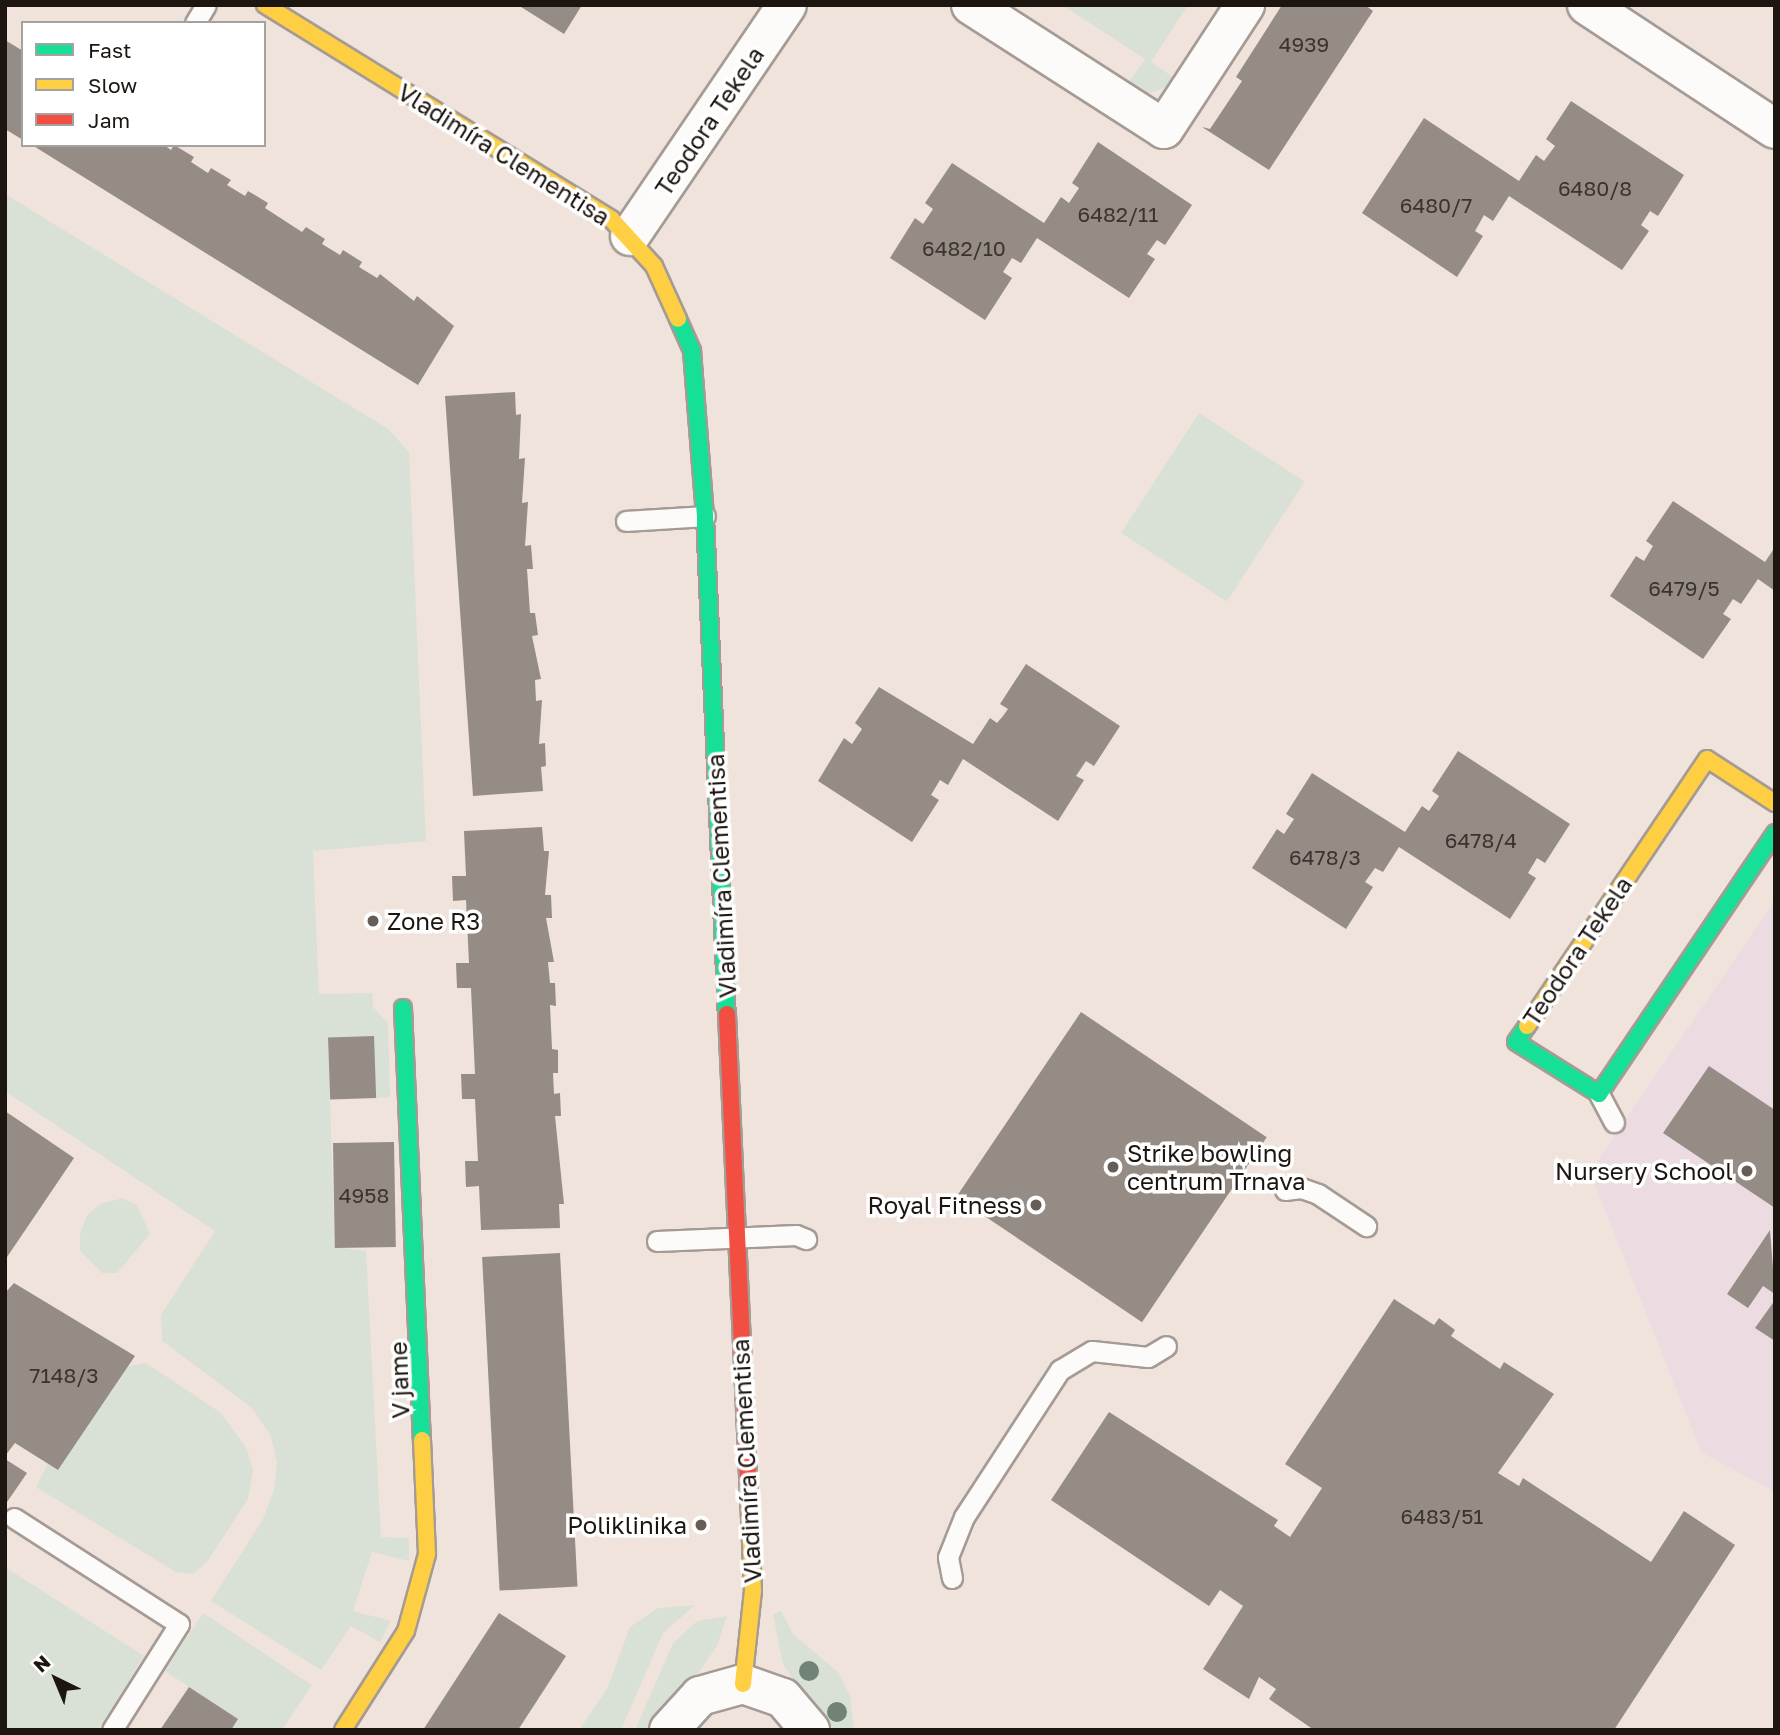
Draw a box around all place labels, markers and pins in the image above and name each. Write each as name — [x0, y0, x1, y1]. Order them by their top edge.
place label: Zone R3 — [387, 907, 480, 935]
marker: Zone R3 — [365, 913, 381, 929]
place label: Strike bowling centrum Trnava — [1127, 1139, 1305, 1195]
place label: Nursery School — [1555, 1157, 1733, 1185]
marker: Strike bowling centrum Trnava — [1105, 1159, 1121, 1175]
marker: Nursery School — [1739, 1163, 1755, 1179]
place label: Royal Fitness — [868, 1191, 1022, 1219]
marker: Royal Fitness — [1028, 1197, 1044, 1213]
place label: Poliklinika — [567, 1511, 687, 1539]
marker: Poliklinika — [693, 1517, 709, 1533]

